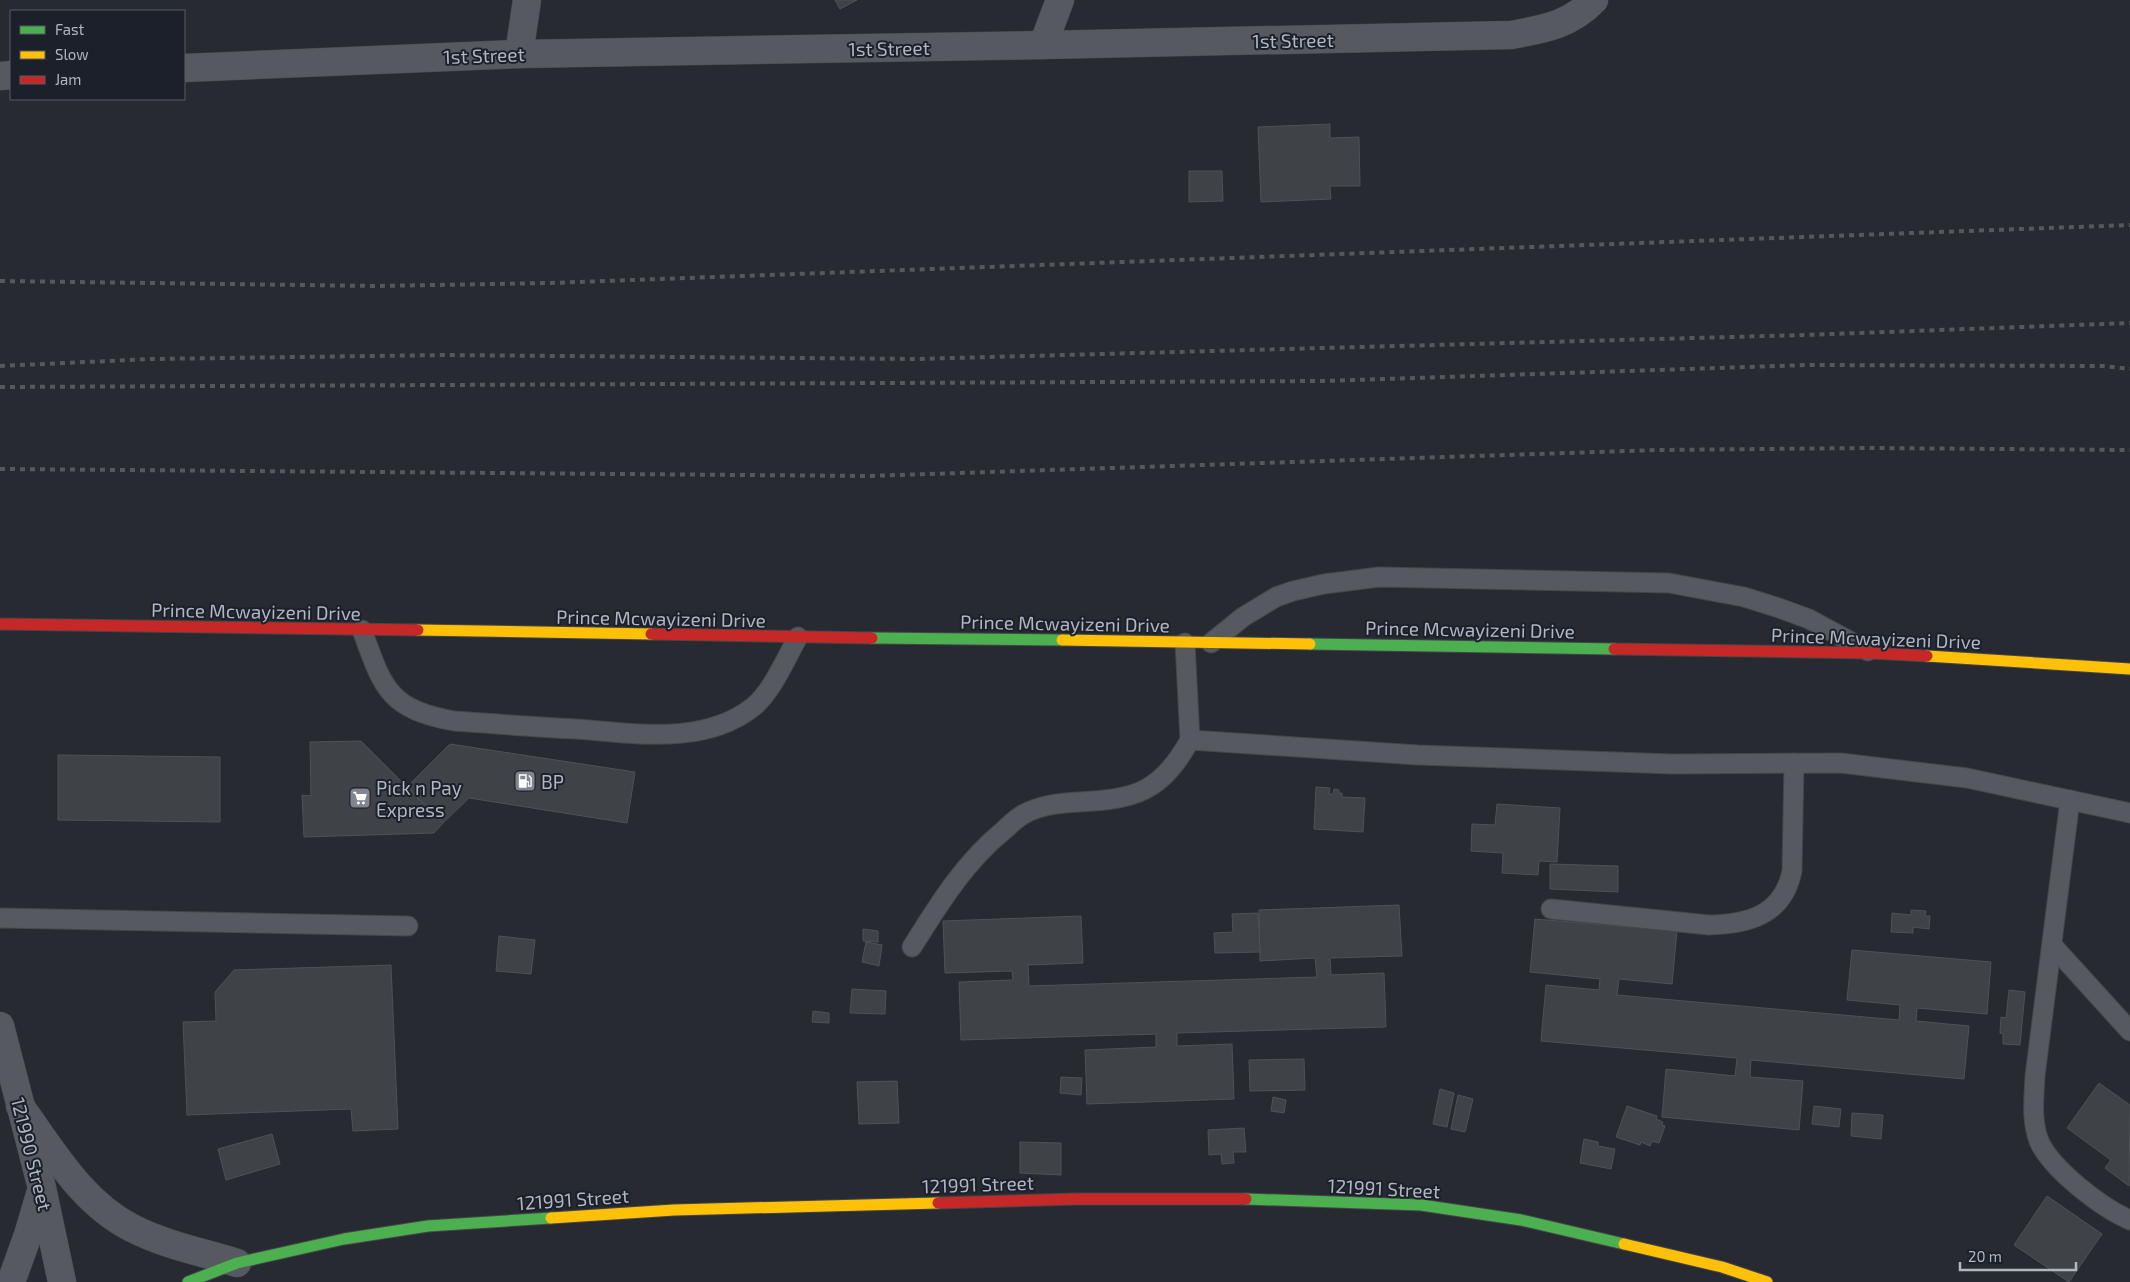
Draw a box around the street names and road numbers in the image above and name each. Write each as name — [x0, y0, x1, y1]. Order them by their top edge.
street label: 1st Street — [1252, 28, 1334, 52]
street label: 1st Street — [848, 36, 930, 60]
street label: 1st Street — [443, 42, 525, 68]
street label: Prince Mcwayizeni Drive — [151, 598, 361, 624]
street label: Prince Mcwayizeni Drive — [556, 605, 766, 631]
street label: Prince Mcwayizeni Drive — [960, 610, 1170, 636]
street label: Prince Mcwayizeni Drive — [1365, 616, 1575, 642]
street label: Prince Mcwayizeni Drive — [1771, 623, 1981, 653]
street label: 121990 Street — [7, 1095, 57, 1213]
street label: 121991 Street — [922, 1171, 1034, 1197]
street label: 121991 Street — [1327, 1174, 1441, 1202]
street label: 121991 Street — [516, 1184, 630, 1214]

